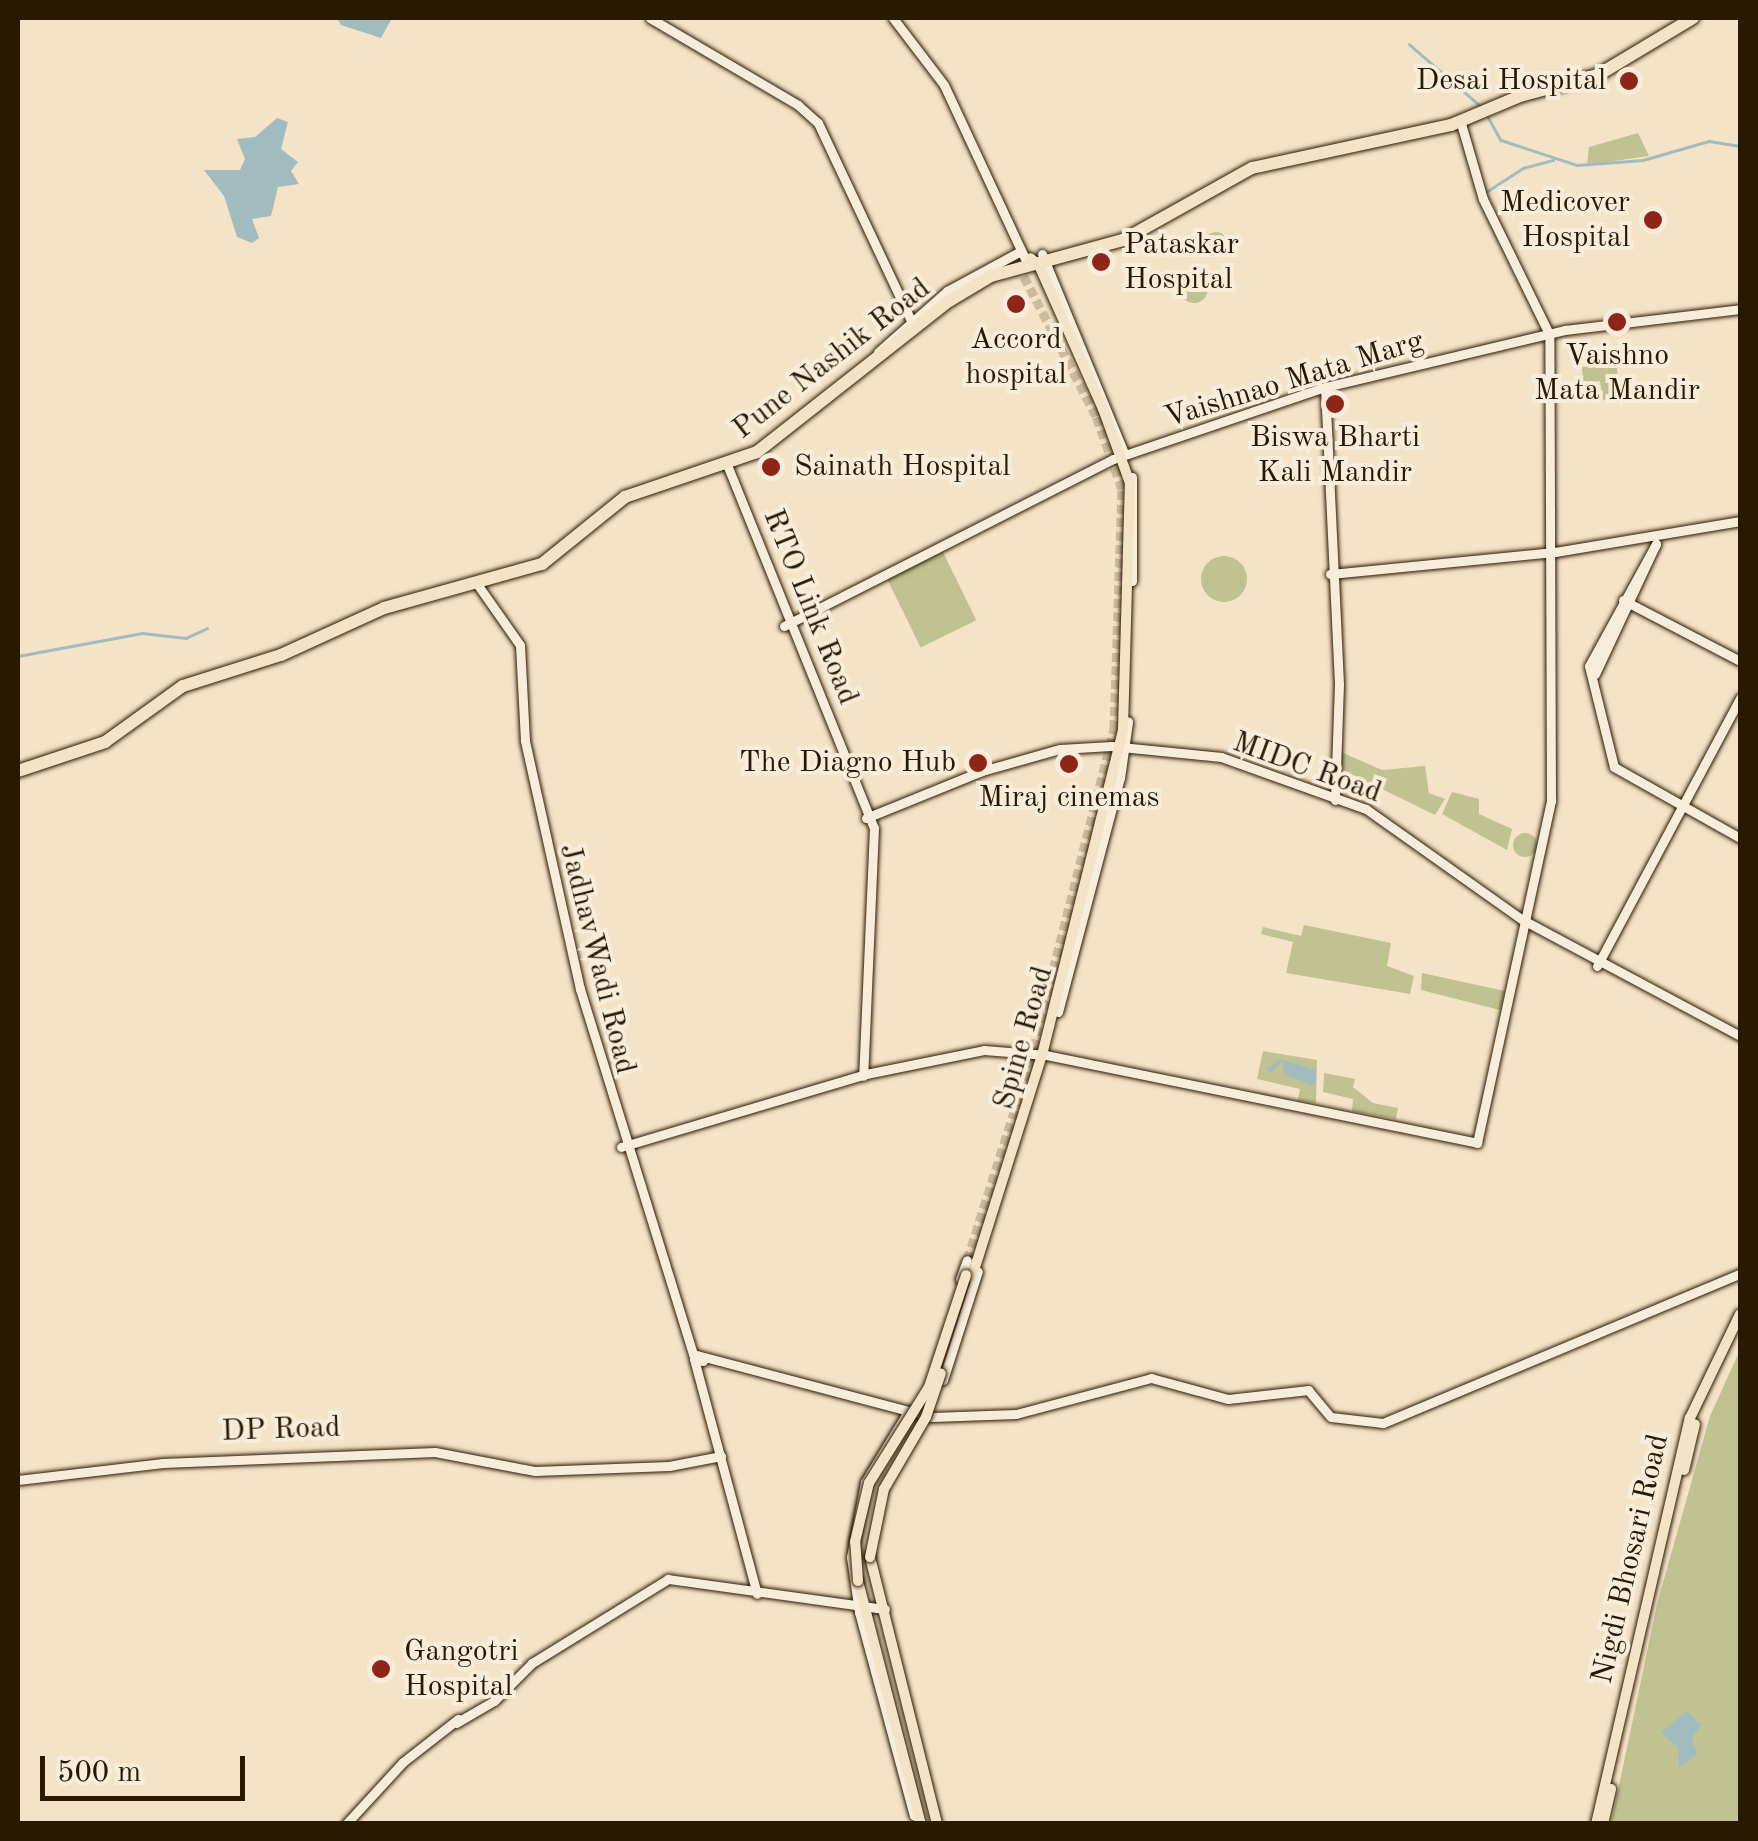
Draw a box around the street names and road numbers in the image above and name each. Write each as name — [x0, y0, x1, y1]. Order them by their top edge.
street label: Pune Nashik Road — [726, 271, 938, 447]
street label: Vaishnao Mata Marg — [1160, 323, 1428, 437]
street label: RTO Link Road — [754, 504, 866, 710]
street label: MIDC Road — [1228, 724, 1386, 812]
street label: JadhavWadi Road — [551, 840, 643, 1078]
street label: Spine Road — [986, 962, 1062, 1114]
street label: DP Road — [221, 1410, 341, 1450]
street label: Nigdi Bhosari Road — [1585, 1431, 1677, 1687]

